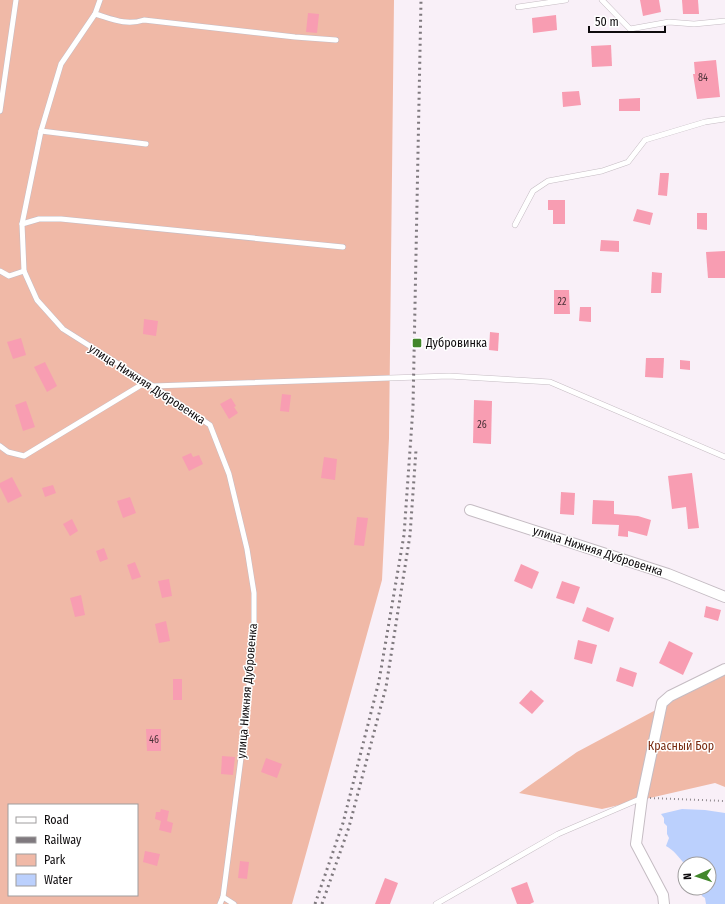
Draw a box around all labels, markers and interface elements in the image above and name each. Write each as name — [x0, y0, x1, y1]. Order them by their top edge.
scale bar — [589, 8, 665, 34]
text: 50 m — [595, 15, 619, 29]
house number: 84 — [698, 72, 708, 84]
house number: 22 — [558, 296, 567, 308]
place label: Дубровинка — [425, 336, 487, 350]
marker: Дубровинка — [411, 337, 423, 349]
street label: улица Нижняя Дубровенка — [86, 341, 208, 427]
house number: 26 — [477, 419, 487, 431]
street label: улица Нижняя Дубровенка — [531, 523, 665, 579]
street label: улица Нижняя Дубровенка — [234, 623, 260, 759]
house number: 46 — [149, 734, 159, 746]
park label: Красный Бор — [648, 739, 714, 753]
legend — [8, 804, 138, 896]
text: Road — [44, 813, 69, 827]
text: Railway — [44, 833, 82, 847]
text: Park — [44, 853, 66, 867]
north arrow — [677, 856, 717, 896]
text: Water — [44, 873, 73, 887]
text: N — [681, 873, 694, 880]

